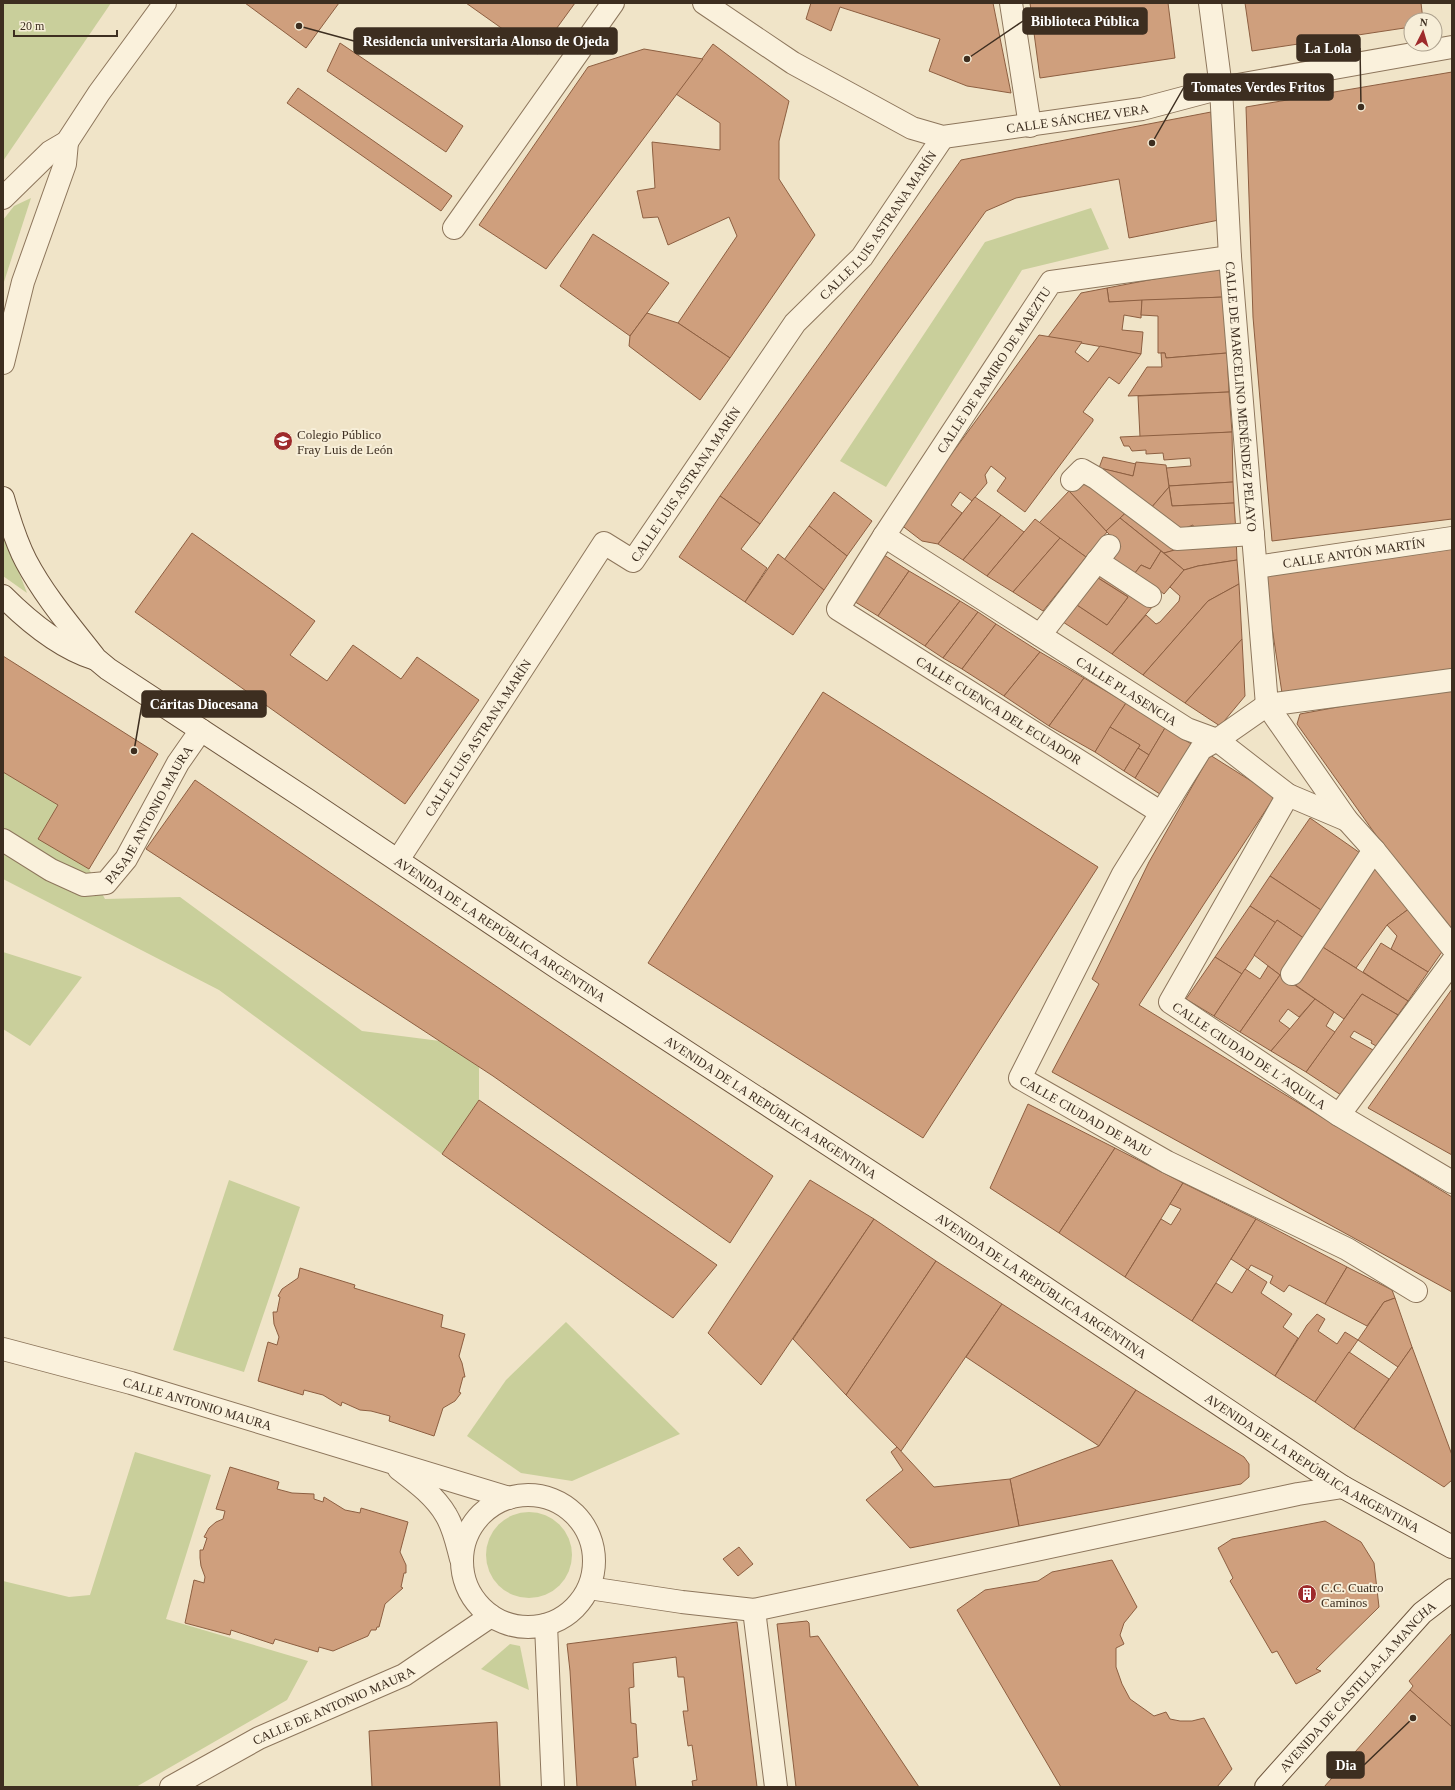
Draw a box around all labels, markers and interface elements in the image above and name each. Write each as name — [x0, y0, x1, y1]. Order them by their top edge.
callout: Biblioteca Pública — [1023, 8, 1147, 34]
scale bar — [14, 12, 117, 38]
north arrow — [1403, 12, 1443, 52]
text: Biblioteca Pública — [1031, 14, 1139, 29]
text: N — [1419, 16, 1428, 28]
text: 20 m — [20, 19, 45, 33]
callout: Residencia universitaria Alonso de Ojeda — [354, 28, 617, 54]
text: Residencia universitaria Alonso de Ojeda — [363, 34, 609, 49]
callout: La Lola — [1297, 35, 1360, 61]
text: La Lola — [1304, 41, 1352, 56]
callout: Tomates Verdes Fritos — [1184, 74, 1333, 100]
text: Tomates Verdes Fritos — [1191, 80, 1325, 95]
street label: CALLE SÁNCHEZ VERA — [1005, 100, 1151, 136]
street label: CALLE LUIS ASTRANA MARÍN — [816, 147, 940, 303]
street label: CALLE DE MARCELINO MENÉNDEZ PELAYO — [1222, 261, 1260, 532]
street label: CALLE DE RAMIRO DE MAEZTU — [934, 283, 1054, 456]
street label: CALLE LUIS ASTRANA MARÍN — [628, 404, 744, 565]
place label: Colegio Público Fray Luis de León — [297, 427, 393, 457]
school or university icon: Colegio Público Fray Luis de León — [272, 430, 294, 452]
street label: CALLE ANTÓN MARTÍN — [1282, 535, 1427, 571]
street label: CALLE CUENCA DEL ECUADOR — [913, 653, 1084, 768]
street label: CALLE PLASENCIA — [1073, 653, 1180, 729]
street label: CALLE LUIS ASTRANA MARÍN — [422, 656, 535, 819]
callout: Cáritas Diocesana — [142, 691, 266, 717]
text: Cáritas Diocesana — [150, 697, 258, 712]
street label: PASAJE ANTONIO MAURA — [102, 742, 196, 887]
street label: AVENIDA DE LA REPÚBLICA ARGENTINA — [392, 854, 609, 1005]
street label: CALLE CIUDAD DE L´AQUILA — [1170, 999, 1330, 1113]
street label: AVENIDA DE LA REPÚBLICA ARGENTINA — [662, 1033, 880, 1183]
street label: CALLE CIUDAD DE PAJU — [1017, 1072, 1155, 1160]
street label: AVENIDA DE LA REPÚBLICA ARGENTINA — [933, 1210, 1150, 1362]
street label: CALLE ANTONIO MAURA — [121, 1374, 274, 1434]
street label: AVENIDA DE LA REPÚBLICA ARGENTINA — [1202, 1390, 1423, 1536]
place label: C.C. Cuatro Caminos — [1321, 1580, 1383, 1610]
building icon: C.C. Cuatro Caminos — [1296, 1583, 1318, 1605]
street label: AVENIDA DE CASTILLA-LA MANCHA — [1276, 1598, 1439, 1775]
street label: CALLE DE ANTONIO MAURA — [250, 1663, 418, 1748]
callout: Dia — [1327, 1752, 1364, 1778]
text: Dia — [1336, 1758, 1357, 1773]

